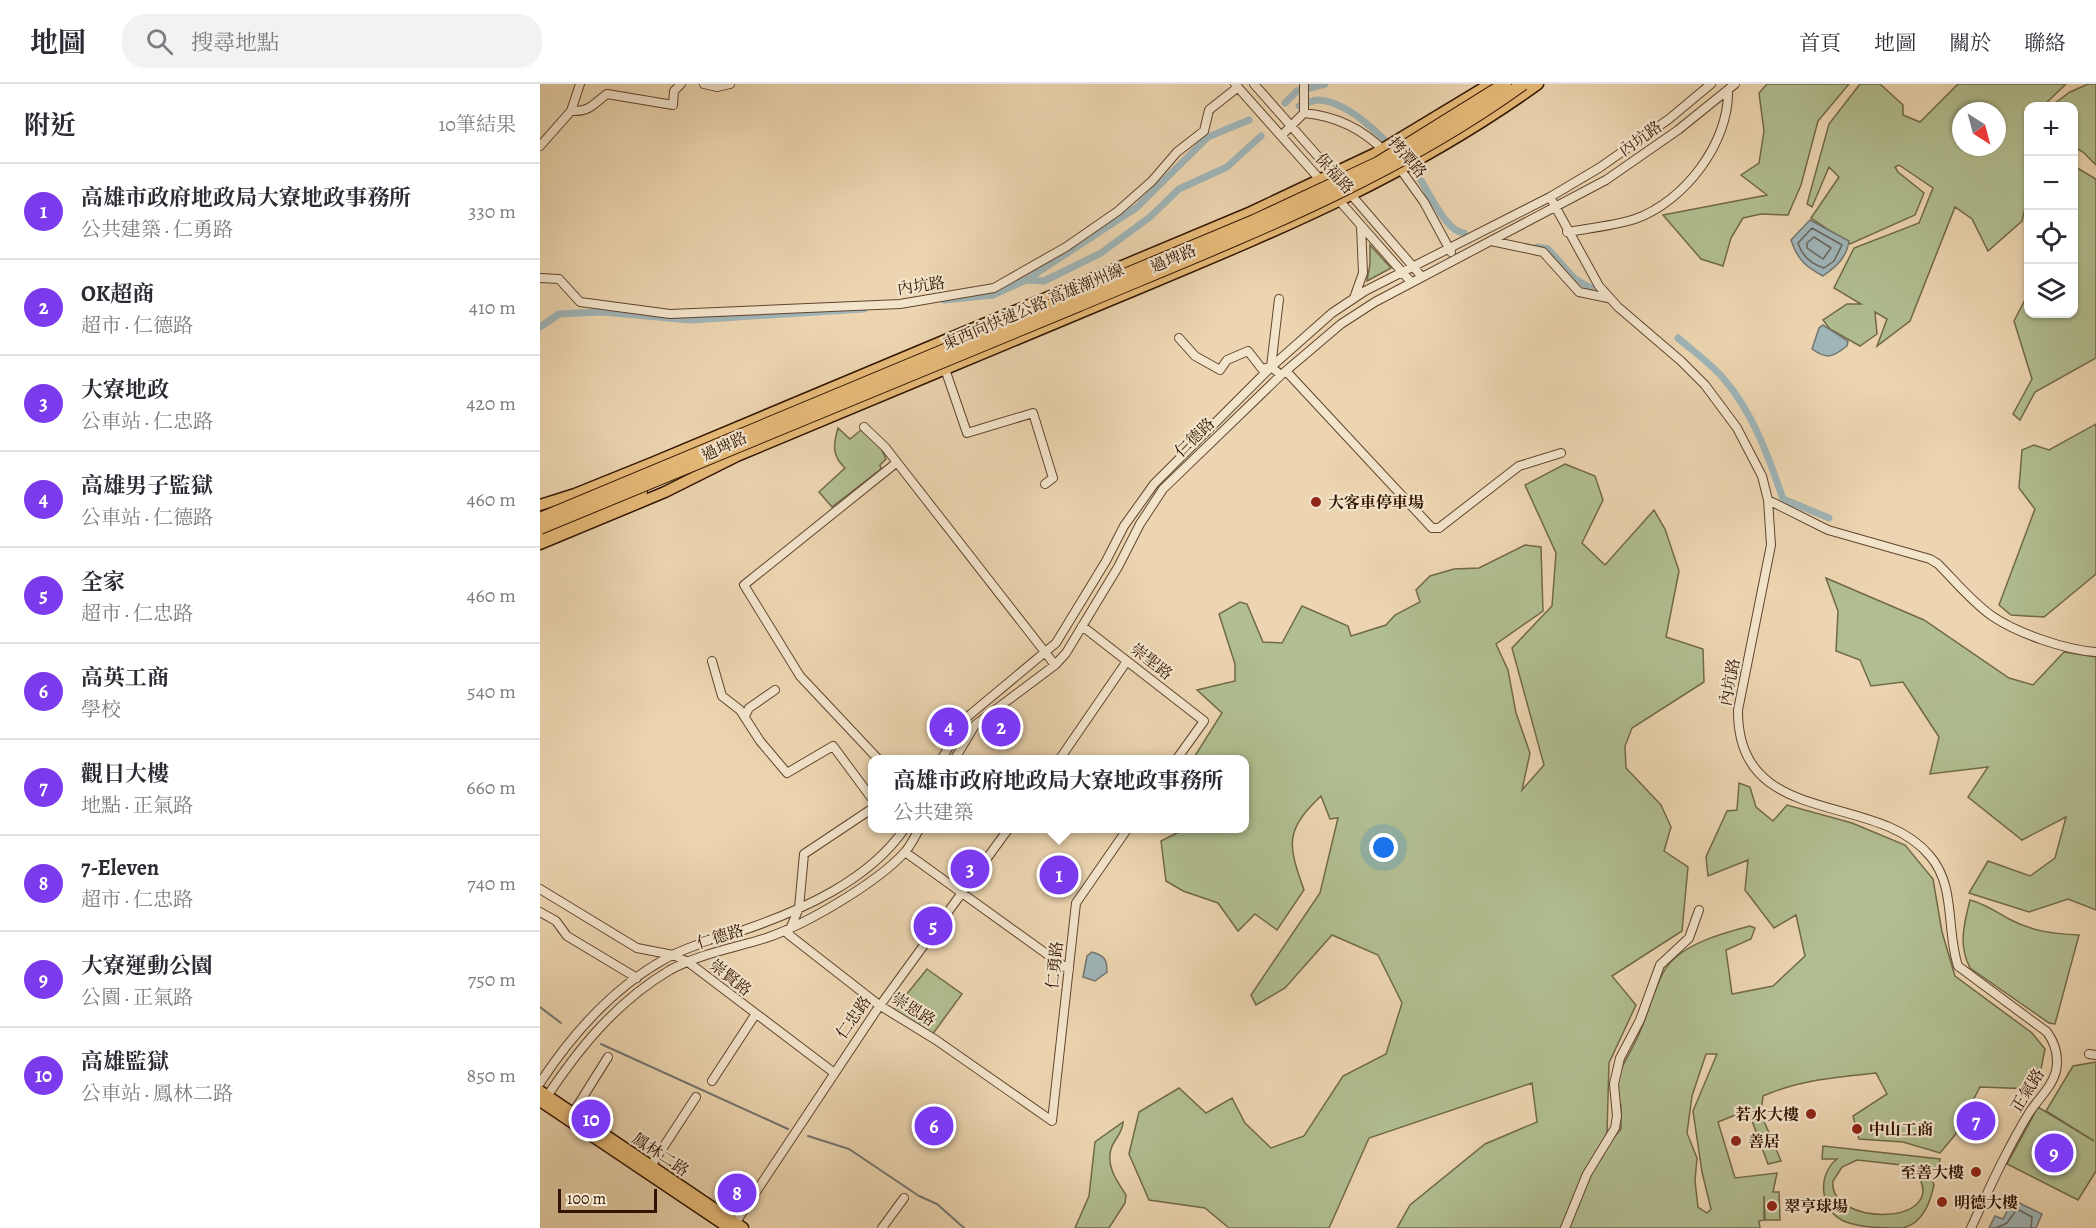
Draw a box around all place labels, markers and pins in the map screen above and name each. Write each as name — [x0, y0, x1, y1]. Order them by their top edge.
place label: 大客車停車場 — [1328, 492, 1424, 514]
marker: 大客車停車場 — [1309, 495, 1323, 509]
pin: 4 — [930, 704, 968, 750]
pin: 2 — [982, 704, 1020, 750]
pin: 3 — [950, 846, 990, 892]
pin: 1 — [1040, 852, 1078, 898]
pin: 5 — [914, 904, 952, 948]
pin: 10 — [572, 1096, 610, 1142]
pin: 7 — [1956, 1098, 1996, 1144]
pin: 6 — [914, 1104, 954, 1148]
place label: 若水大樓 — [1735, 1104, 1799, 1126]
marker: 若水大樓 — [1804, 1107, 1818, 1121]
place label: 中山工商 — [1869, 1119, 1933, 1141]
marker: 中山工商 — [1850, 1122, 1864, 1136]
pin: 9 — [2034, 1130, 2074, 1176]
place label: 善居 — [1748, 1131, 1780, 1153]
marker: 善居 — [1729, 1134, 1743, 1148]
place label: 至善大樓 — [1900, 1162, 1964, 1184]
marker: 至善大樓 — [1969, 1165, 1983, 1179]
pin: 8 — [718, 1170, 756, 1216]
place label: 明德大樓 — [1954, 1192, 2018, 1214]
marker: 明德大樓 — [1935, 1195, 1949, 1209]
place label: 翠亨球場 — [1784, 1196, 1848, 1218]
marker: 翠亨球場 — [1765, 1199, 1779, 1213]

